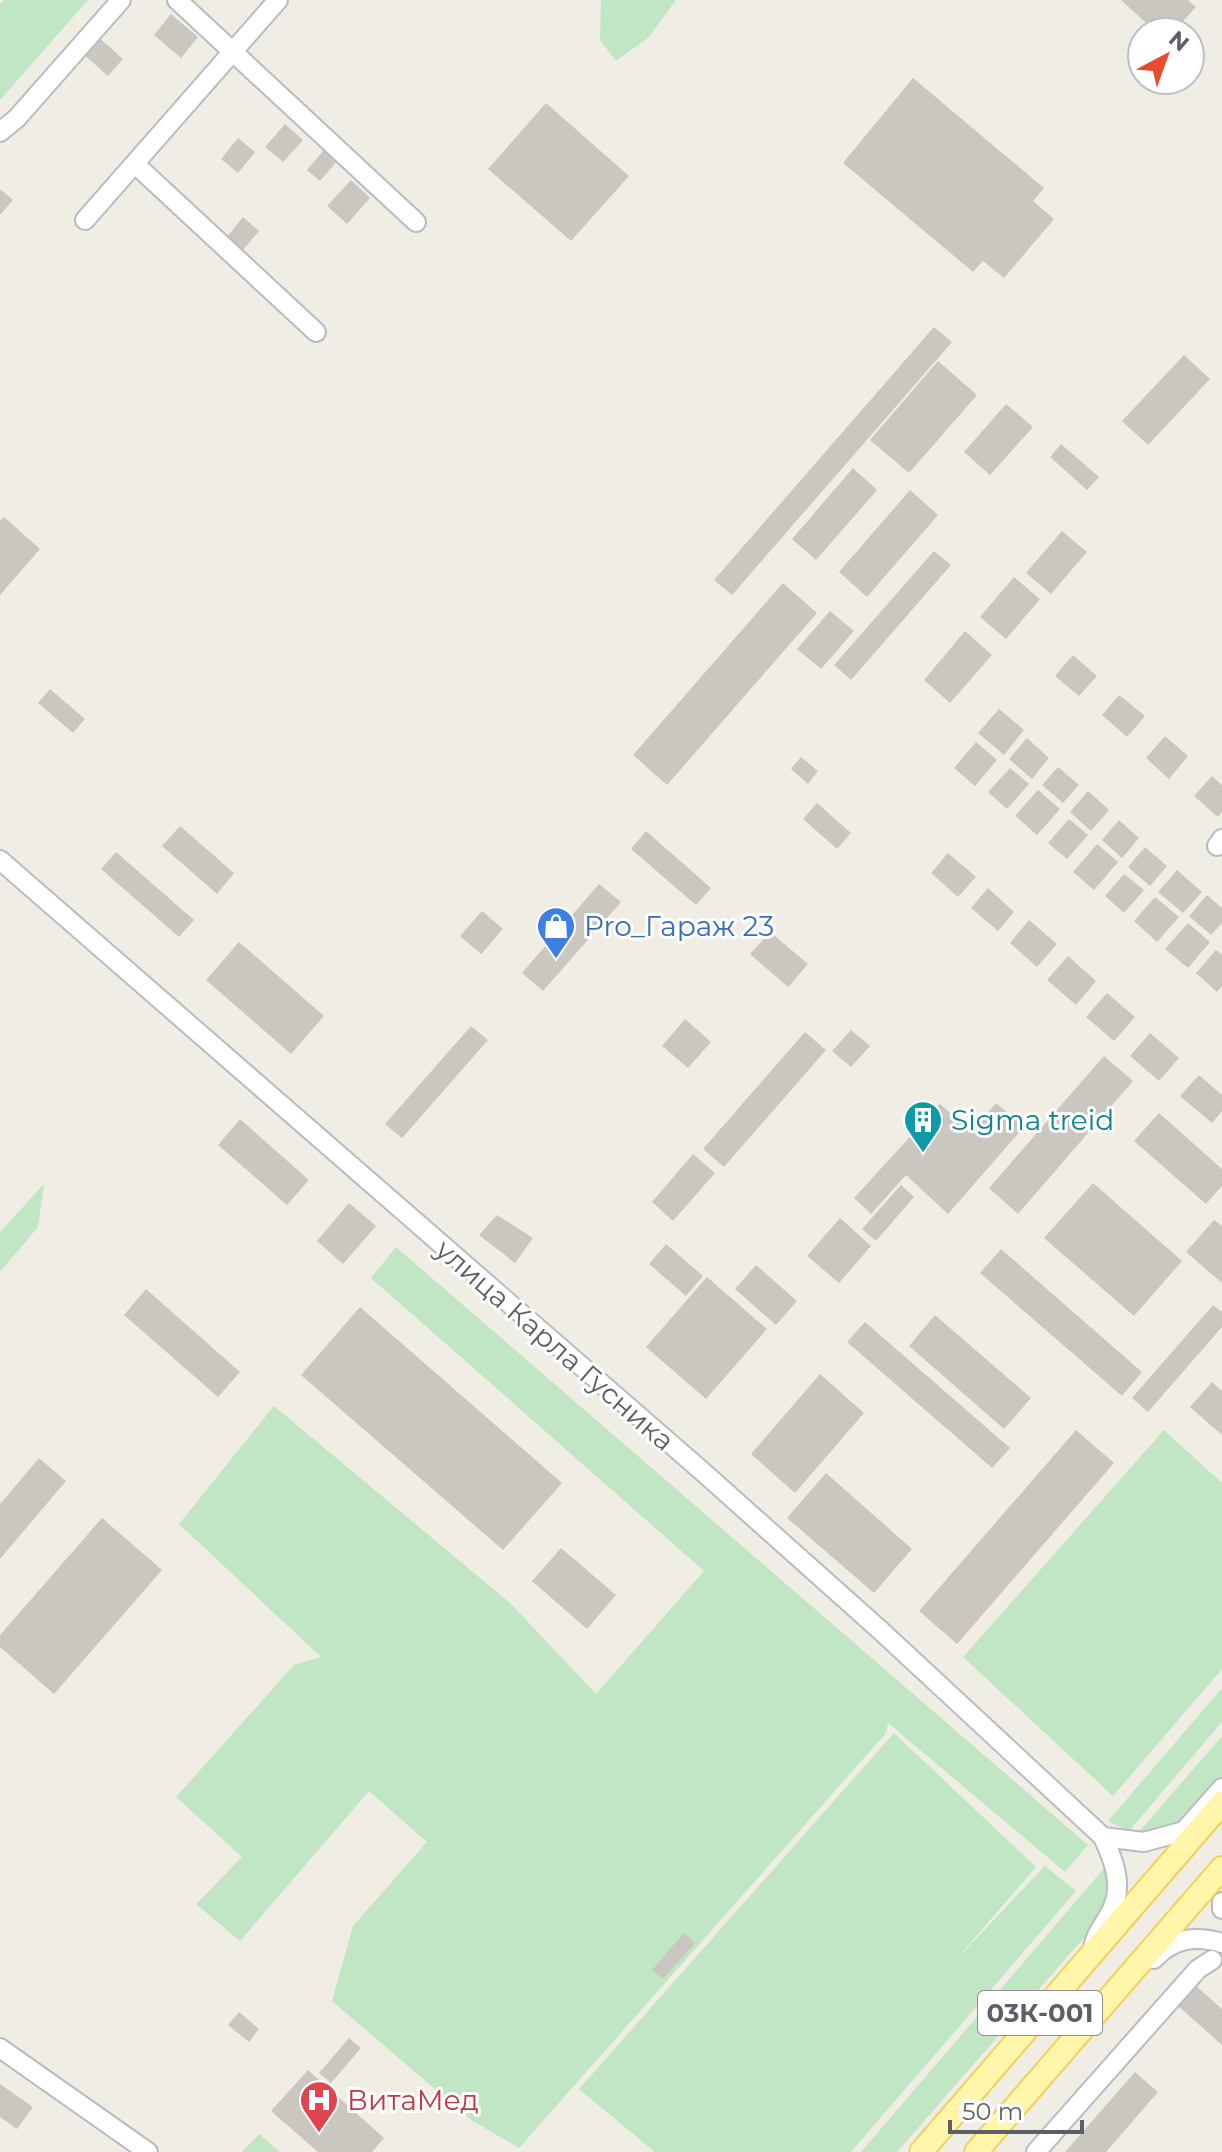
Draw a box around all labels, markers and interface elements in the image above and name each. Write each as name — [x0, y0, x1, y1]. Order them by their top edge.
north arrow — [1126, 16, 1206, 96]
text: N — [1163, 25, 1194, 57]
shop icon: Pro_Гараж 23 — [535, 905, 577, 960]
place label: Pro_Гараж 23 — [584, 909, 774, 943]
building icon: Sigma treid — [902, 1099, 944, 1154]
place label: Sigma treid — [951, 1103, 1114, 1137]
street label: улица Карла Гусника — [428, 1232, 681, 1458]
road number: 03К-001 — [978, 1991, 1102, 2035]
hospital icon: ВитаMед — [298, 2079, 340, 2134]
place label: ВитаMед — [347, 2083, 479, 2117]
scale bar — [950, 2084, 1082, 2134]
text: 50 m — [962, 2097, 1023, 2126]

